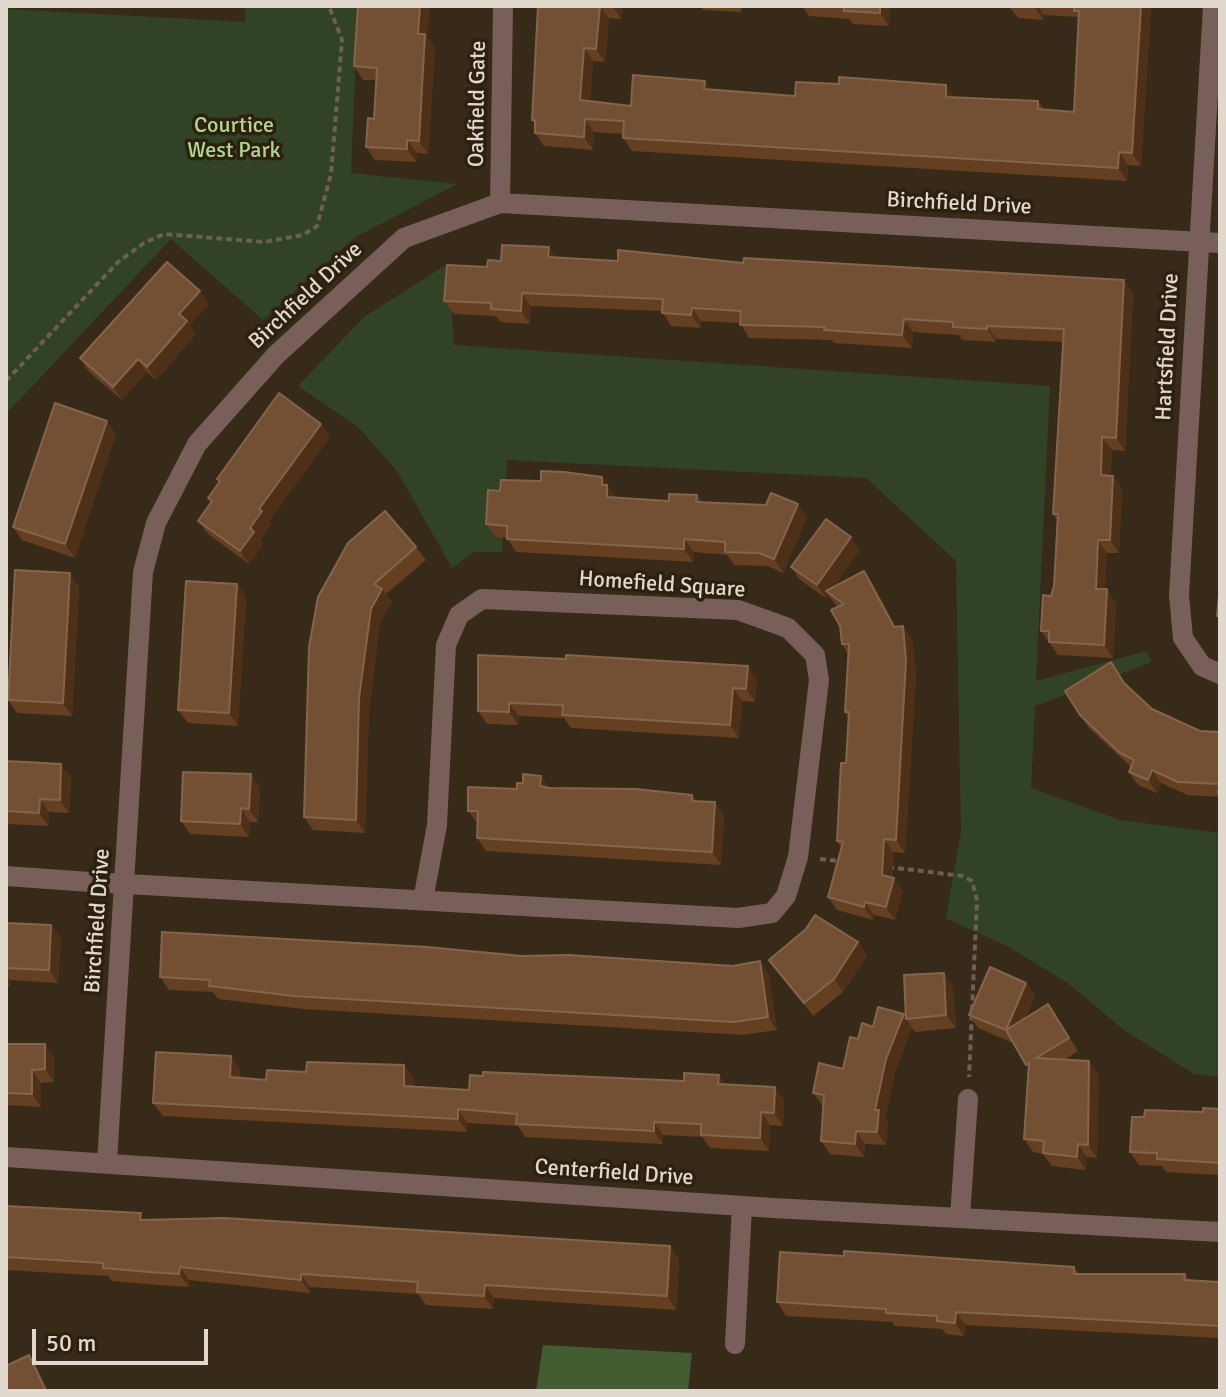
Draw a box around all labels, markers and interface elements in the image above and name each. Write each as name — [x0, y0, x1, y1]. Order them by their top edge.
street label: Oakfield Gate — [464, 40, 492, 168]
park label: Courtice West Park — [187, 113, 281, 164]
street label: Birchfield Drive — [886, 187, 1032, 221]
street label: Birchfield Drive — [244, 237, 368, 355]
street label: Hartsfield Drive — [1151, 273, 1185, 421]
street label: Homefield Square — [578, 566, 746, 604]
street label: Birchfield Drive — [80, 848, 116, 994]
street label: Centerfield Drive — [534, 1154, 694, 1192]
scale bar — [36, 1313, 212, 1363]
text: 50 m — [46, 1328, 96, 1358]

